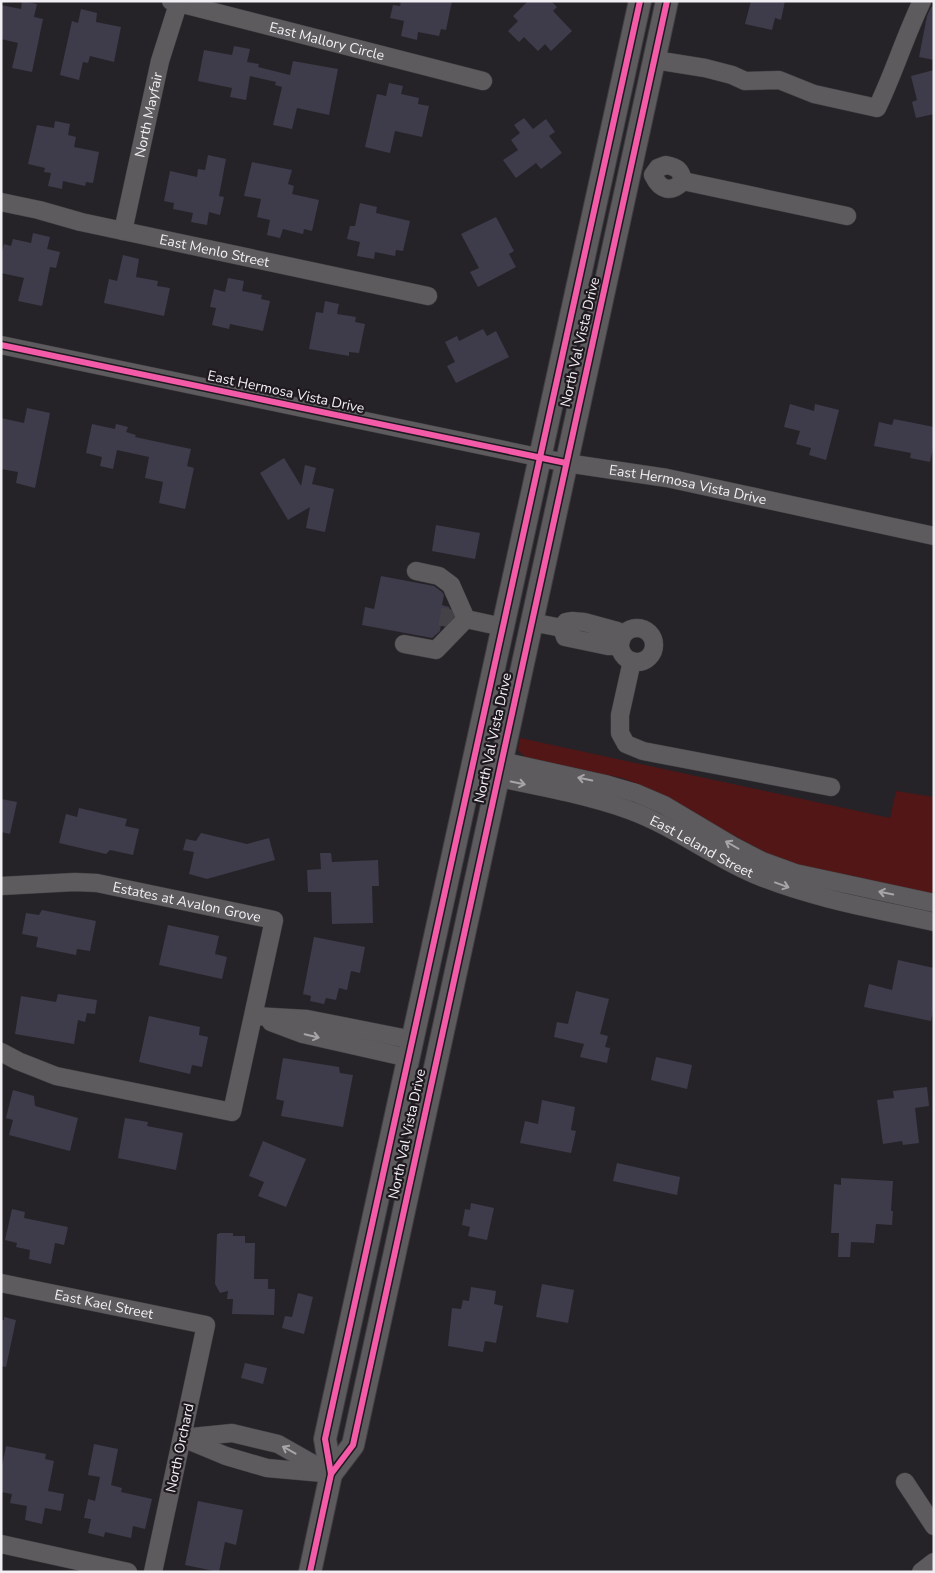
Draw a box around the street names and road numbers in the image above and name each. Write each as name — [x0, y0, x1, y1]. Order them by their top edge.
street label: East Mallory Circle — [267, 17, 386, 65]
street label: North Mayfair — [130, 70, 167, 159]
street label: East Menlo Street — [158, 230, 271, 271]
street label: North Val Vista Drive — [556, 275, 604, 409]
street label: East Hermosa Vista Drive — [206, 366, 366, 418]
street label: East Hermosa Vista Drive — [608, 460, 768, 509]
street label: North Val Vista Drive — [470, 671, 516, 805]
street label: East Leland Street — [647, 811, 756, 882]
street label: Estates at Avalon Grove — [111, 877, 263, 927]
street label: North Val Vista Drive — [384, 1067, 430, 1201]
street label: East Kael Street — [53, 1285, 155, 1323]
street label: North Orchard — [161, 1402, 199, 1494]

